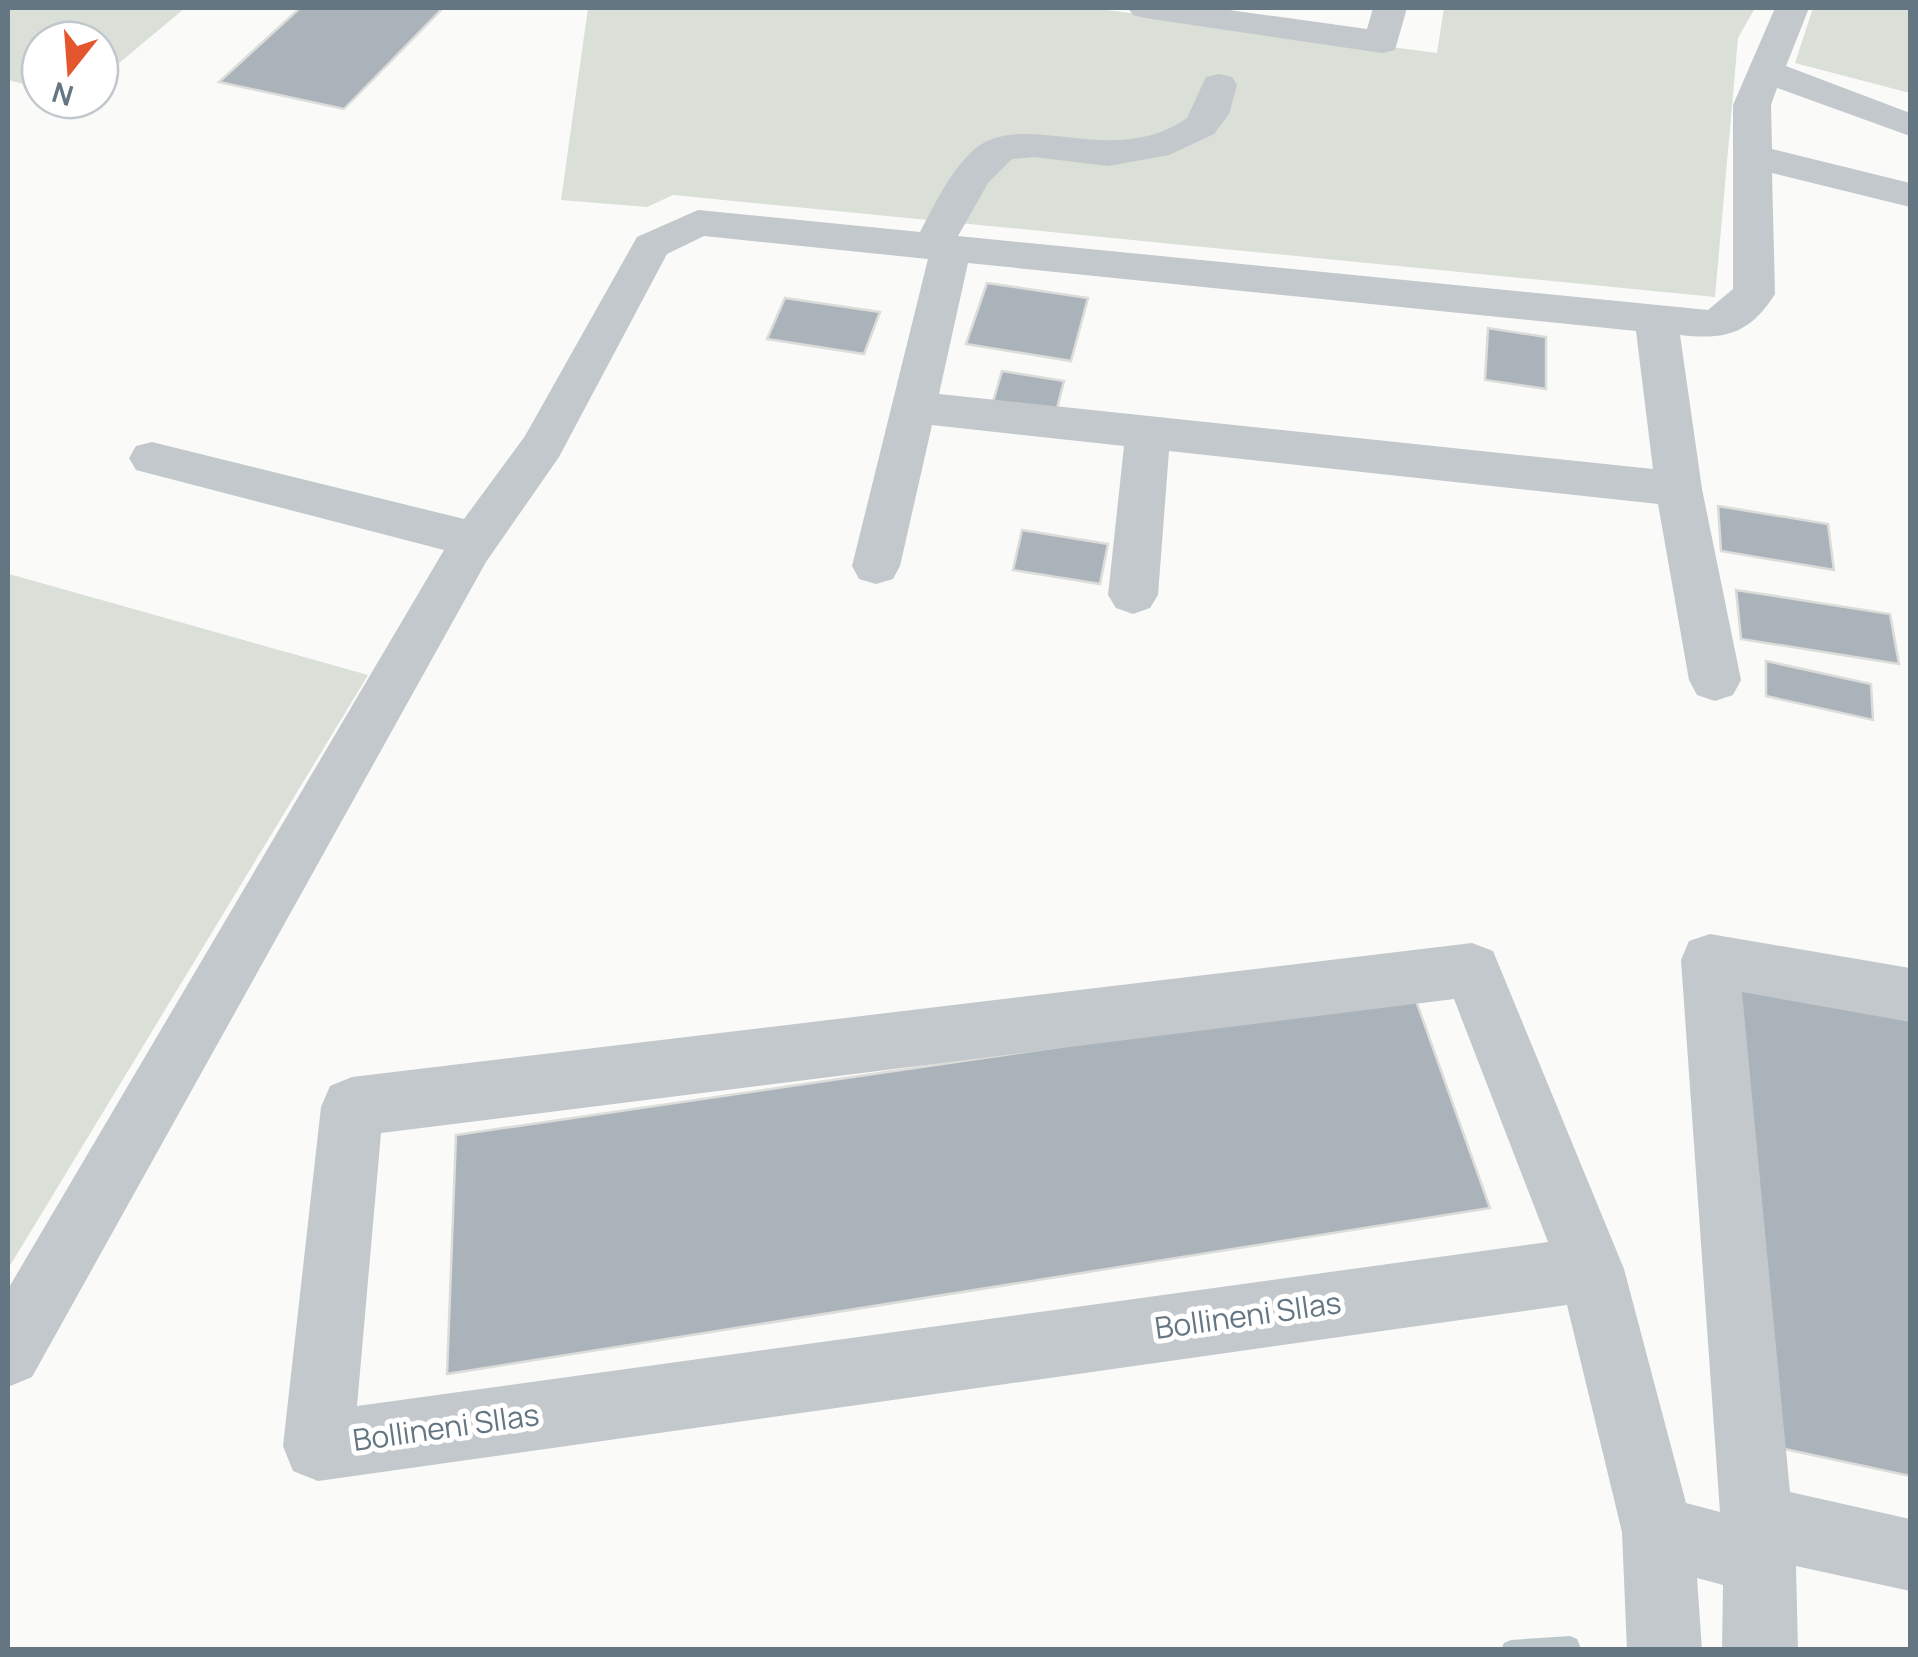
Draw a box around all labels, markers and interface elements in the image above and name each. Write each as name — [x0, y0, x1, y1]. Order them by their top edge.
north arrow — [20, 20, 120, 120]
text: N — [47, 74, 78, 116]
street label: Bollineni SIlas — [1152, 1281, 1344, 1348]
street label: Bollineni SIlas — [350, 1393, 542, 1460]

